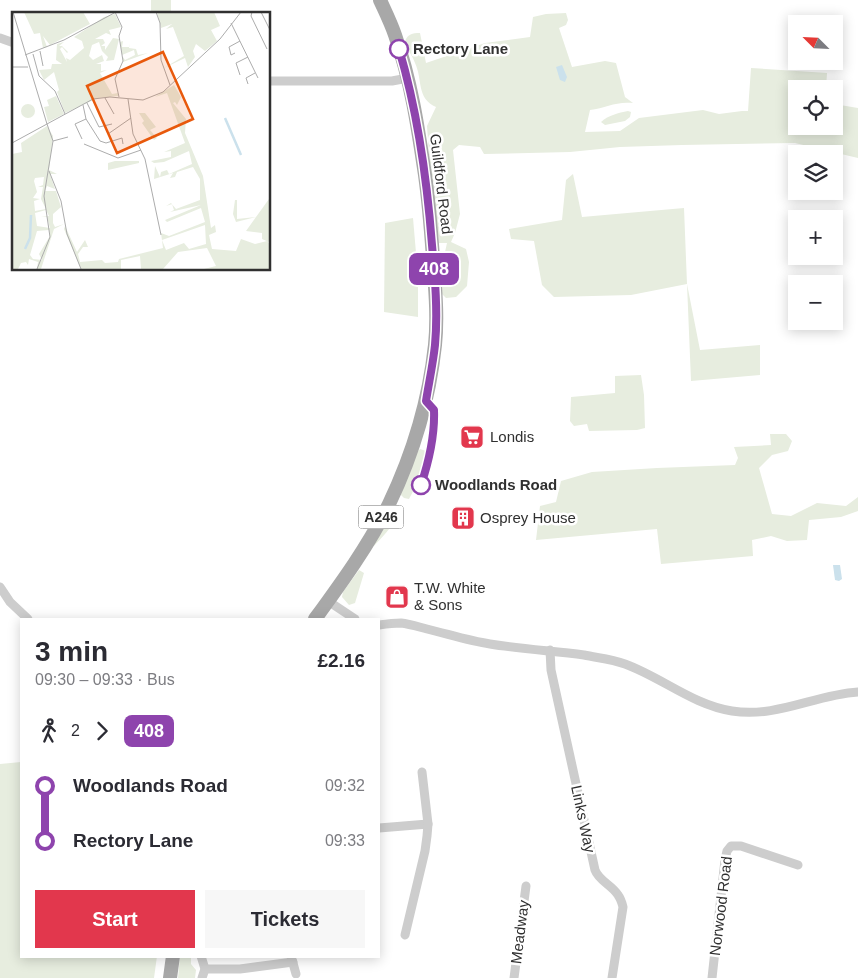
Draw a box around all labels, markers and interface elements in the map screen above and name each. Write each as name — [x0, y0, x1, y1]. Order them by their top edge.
inset map — [12, 12, 270, 270]
north arrow — [788, 15, 842, 70]
map controls — [788, 15, 843, 330]
marker: Rectory Lane — [389, 39, 409, 59]
place label: Rectory Lane — [413, 40, 508, 57]
button: locate — [788, 80, 843, 135]
street label: Guildford Road — [427, 133, 456, 235]
button: layers — [788, 145, 843, 200]
button: + — [788, 210, 843, 265]
line badge: 408 — [405, 253, 463, 285]
text: 408 — [419, 259, 449, 279]
button: − — [788, 275, 843, 330]
supermarket icon: Londis — [459, 424, 485, 450]
place label: Londis — [490, 428, 534, 445]
marker: Woodlands Road — [411, 475, 431, 495]
place label: Woodlands Road — [435, 476, 557, 493]
building icon: Osprey House — [450, 505, 476, 531]
road number: A246 — [358, 506, 404, 528]
place label: Osprey House — [480, 509, 576, 526]
place label: T.W. White & Sons — [414, 579, 486, 613]
shop icon: T.W. White & Sons — [384, 584, 410, 610]
text: 3 min — [35, 636, 108, 667]
text: £2.16 — [317, 650, 365, 671]
text: 09:30 – 09:33 · Bus — [35, 671, 175, 688]
icon: walk — [35, 717, 63, 745]
icon: forward — [88, 717, 116, 745]
text: 408 — [134, 721, 164, 741]
text: 2 — [71, 722, 80, 739]
text: Woodlands Road — [73, 775, 228, 796]
text: 09:32 — [325, 777, 365, 794]
street label: Links Way — [568, 784, 599, 855]
text: Rectory Lane — [73, 830, 193, 851]
text: 09:33 — [325, 832, 365, 849]
street label: Norwood Road — [706, 855, 735, 957]
button: Start — [35, 890, 195, 948]
button: Tickets — [205, 890, 365, 948]
street label: Meadway — [507, 899, 532, 965]

